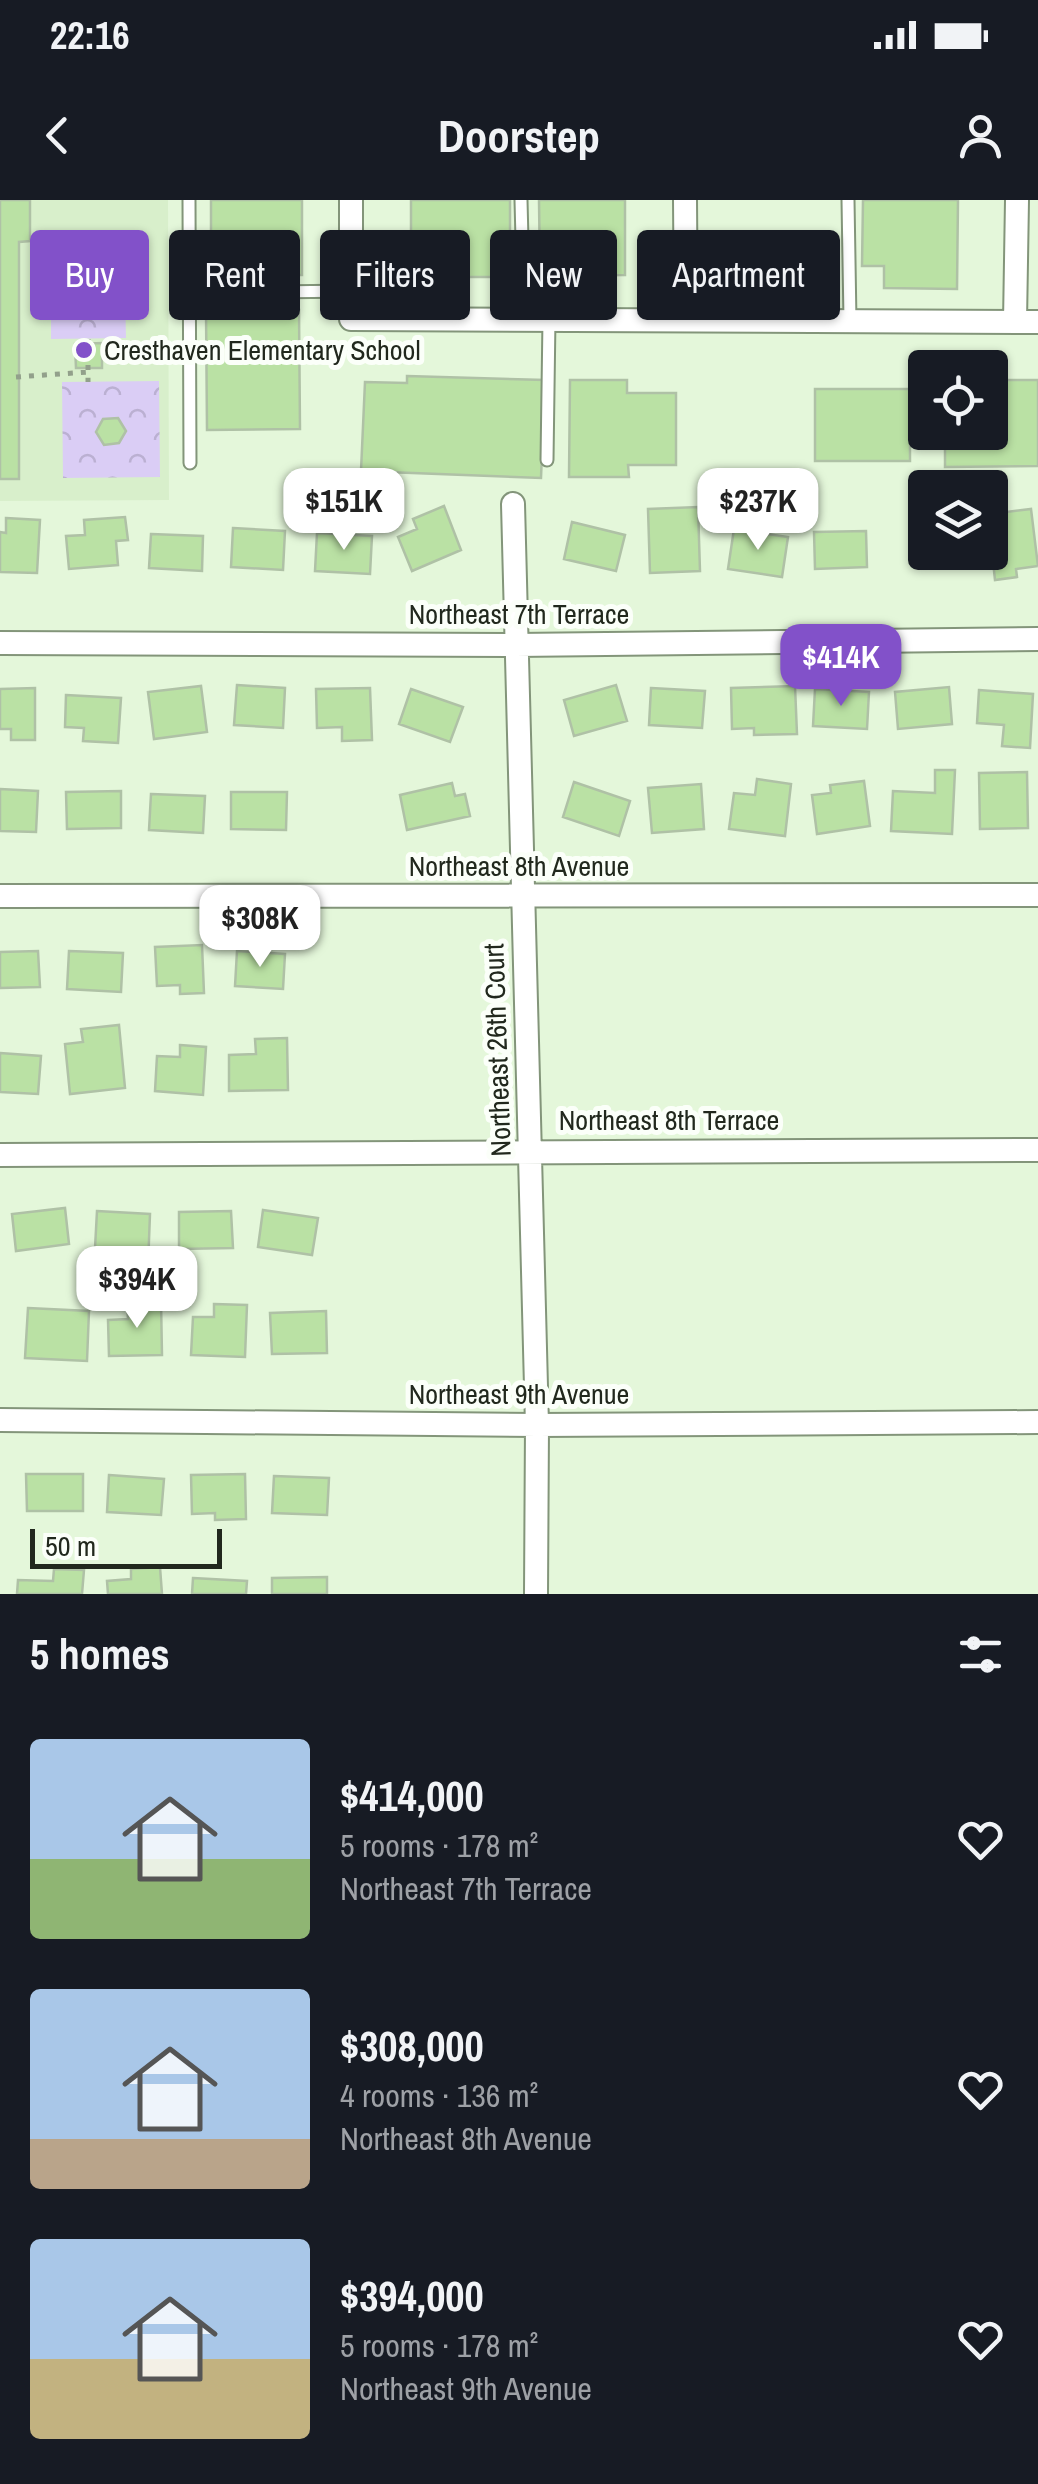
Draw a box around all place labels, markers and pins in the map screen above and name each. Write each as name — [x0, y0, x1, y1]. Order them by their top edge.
place label: Cresthaven Elementary School — [104, 331, 421, 369]
marker: Cresthaven Elementary School — [73, 339, 95, 361]
pin: $151K — [274, 468, 414, 553]
pin: $237K — [688, 468, 828, 553]
pin: $414K — [771, 624, 911, 709]
pin: $308K — [190, 885, 330, 970]
pin: $394K — [67, 1246, 207, 1331]

